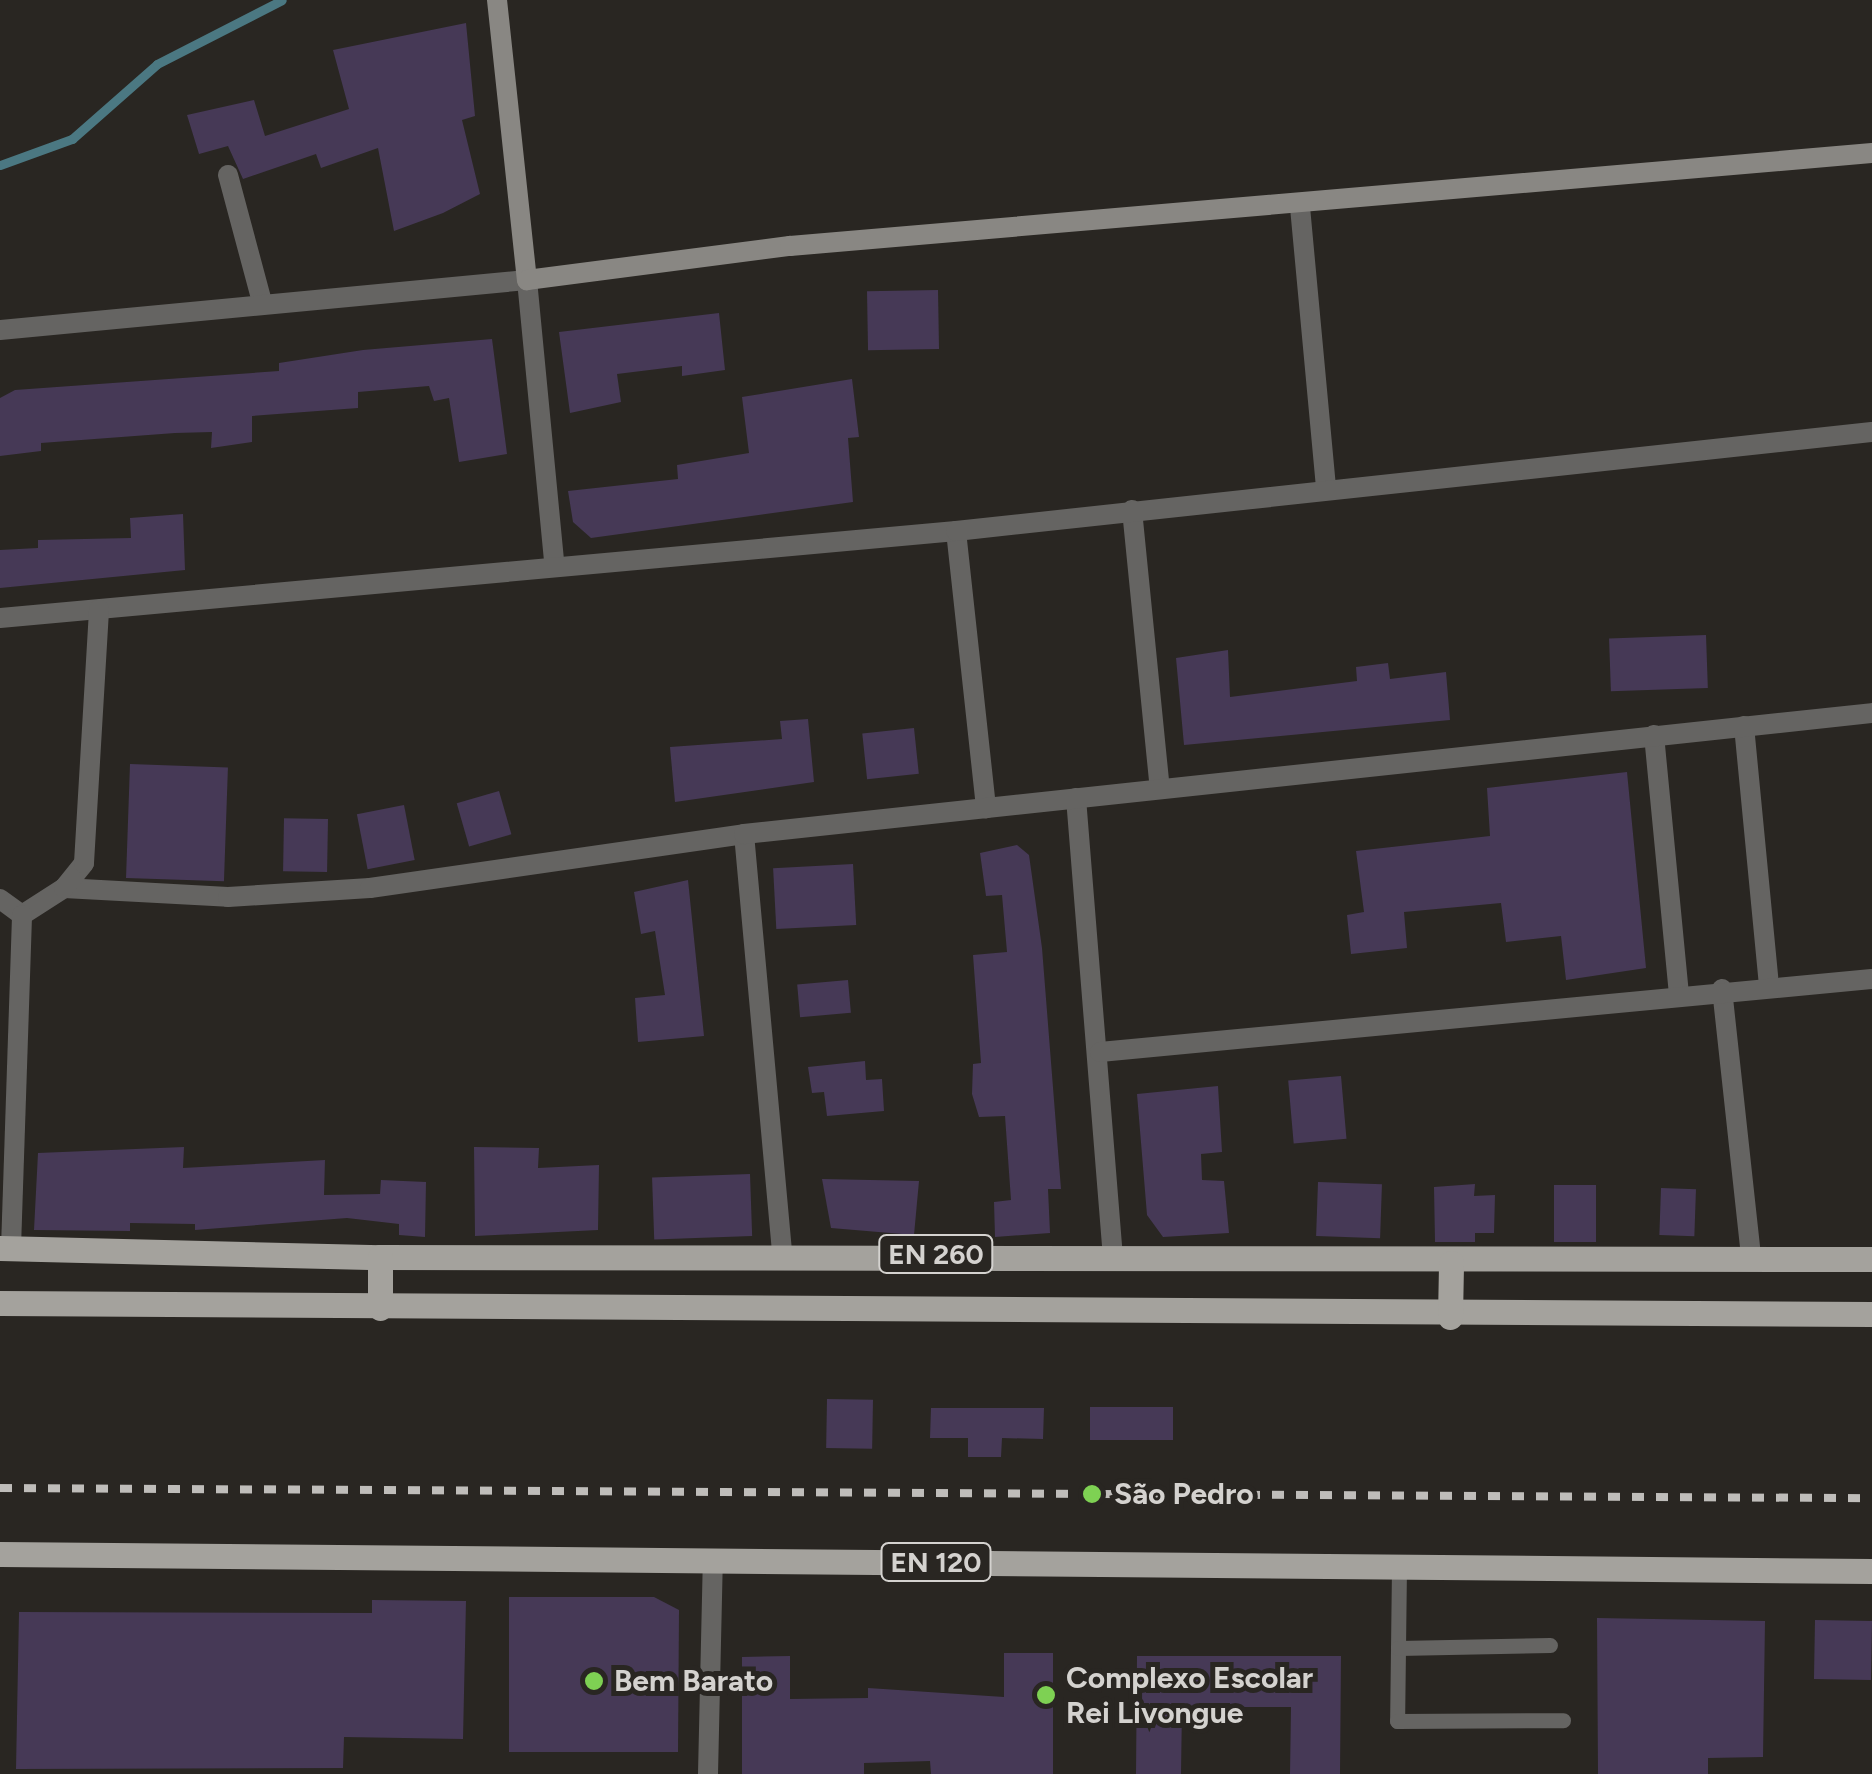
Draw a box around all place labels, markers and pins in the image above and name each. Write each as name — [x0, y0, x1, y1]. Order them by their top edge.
place label: São Pedro — [1114, 1476, 1254, 1512]
marker: São Pedro — [1079, 1481, 1105, 1507]
place label: Complexo Escolar Rei Livongue — [1066, 1660, 1313, 1730]
place label: Bem Barato — [614, 1663, 773, 1699]
marker: Bem Barato — [583, 1670, 605, 1692]
marker: Complexo Escolar Rei Livongue — [1035, 1684, 1057, 1706]

